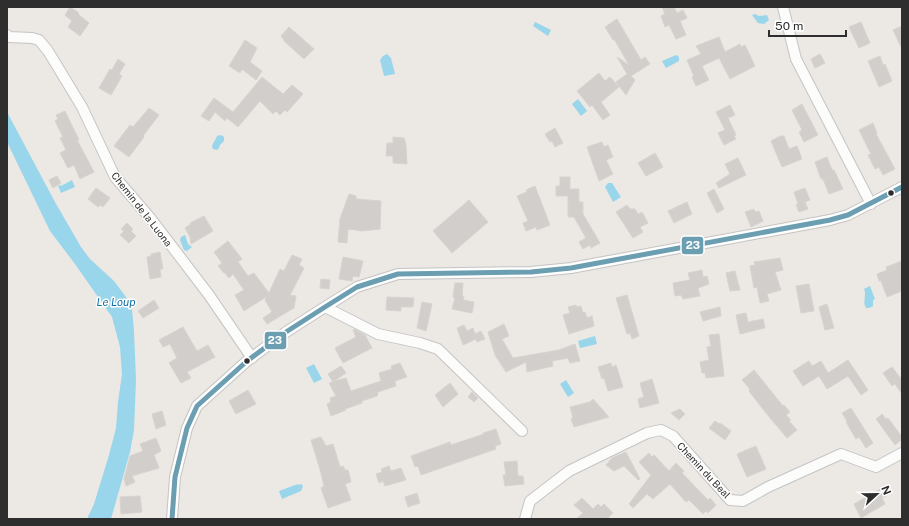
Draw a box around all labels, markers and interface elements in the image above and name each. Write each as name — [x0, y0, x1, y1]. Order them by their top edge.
scale bar — [769, 12, 846, 38]
text: 50 m — [775, 19, 803, 33]
street label: Chemin de la Luona — [109, 169, 175, 249]
unlabelled marker — [886, 188, 896, 198]
line badge: 23 — [681, 236, 704, 255]
text: 23 — [686, 239, 700, 251]
water label: Le Loup — [97, 296, 135, 308]
line badge: 23 — [264, 331, 287, 350]
text: 23 — [268, 334, 282, 346]
unlabelled marker — [242, 356, 252, 366]
street label: Chemin du Beal — [675, 439, 733, 501]
north arrow — [857, 474, 897, 514]
text: N — [879, 484, 893, 496]

